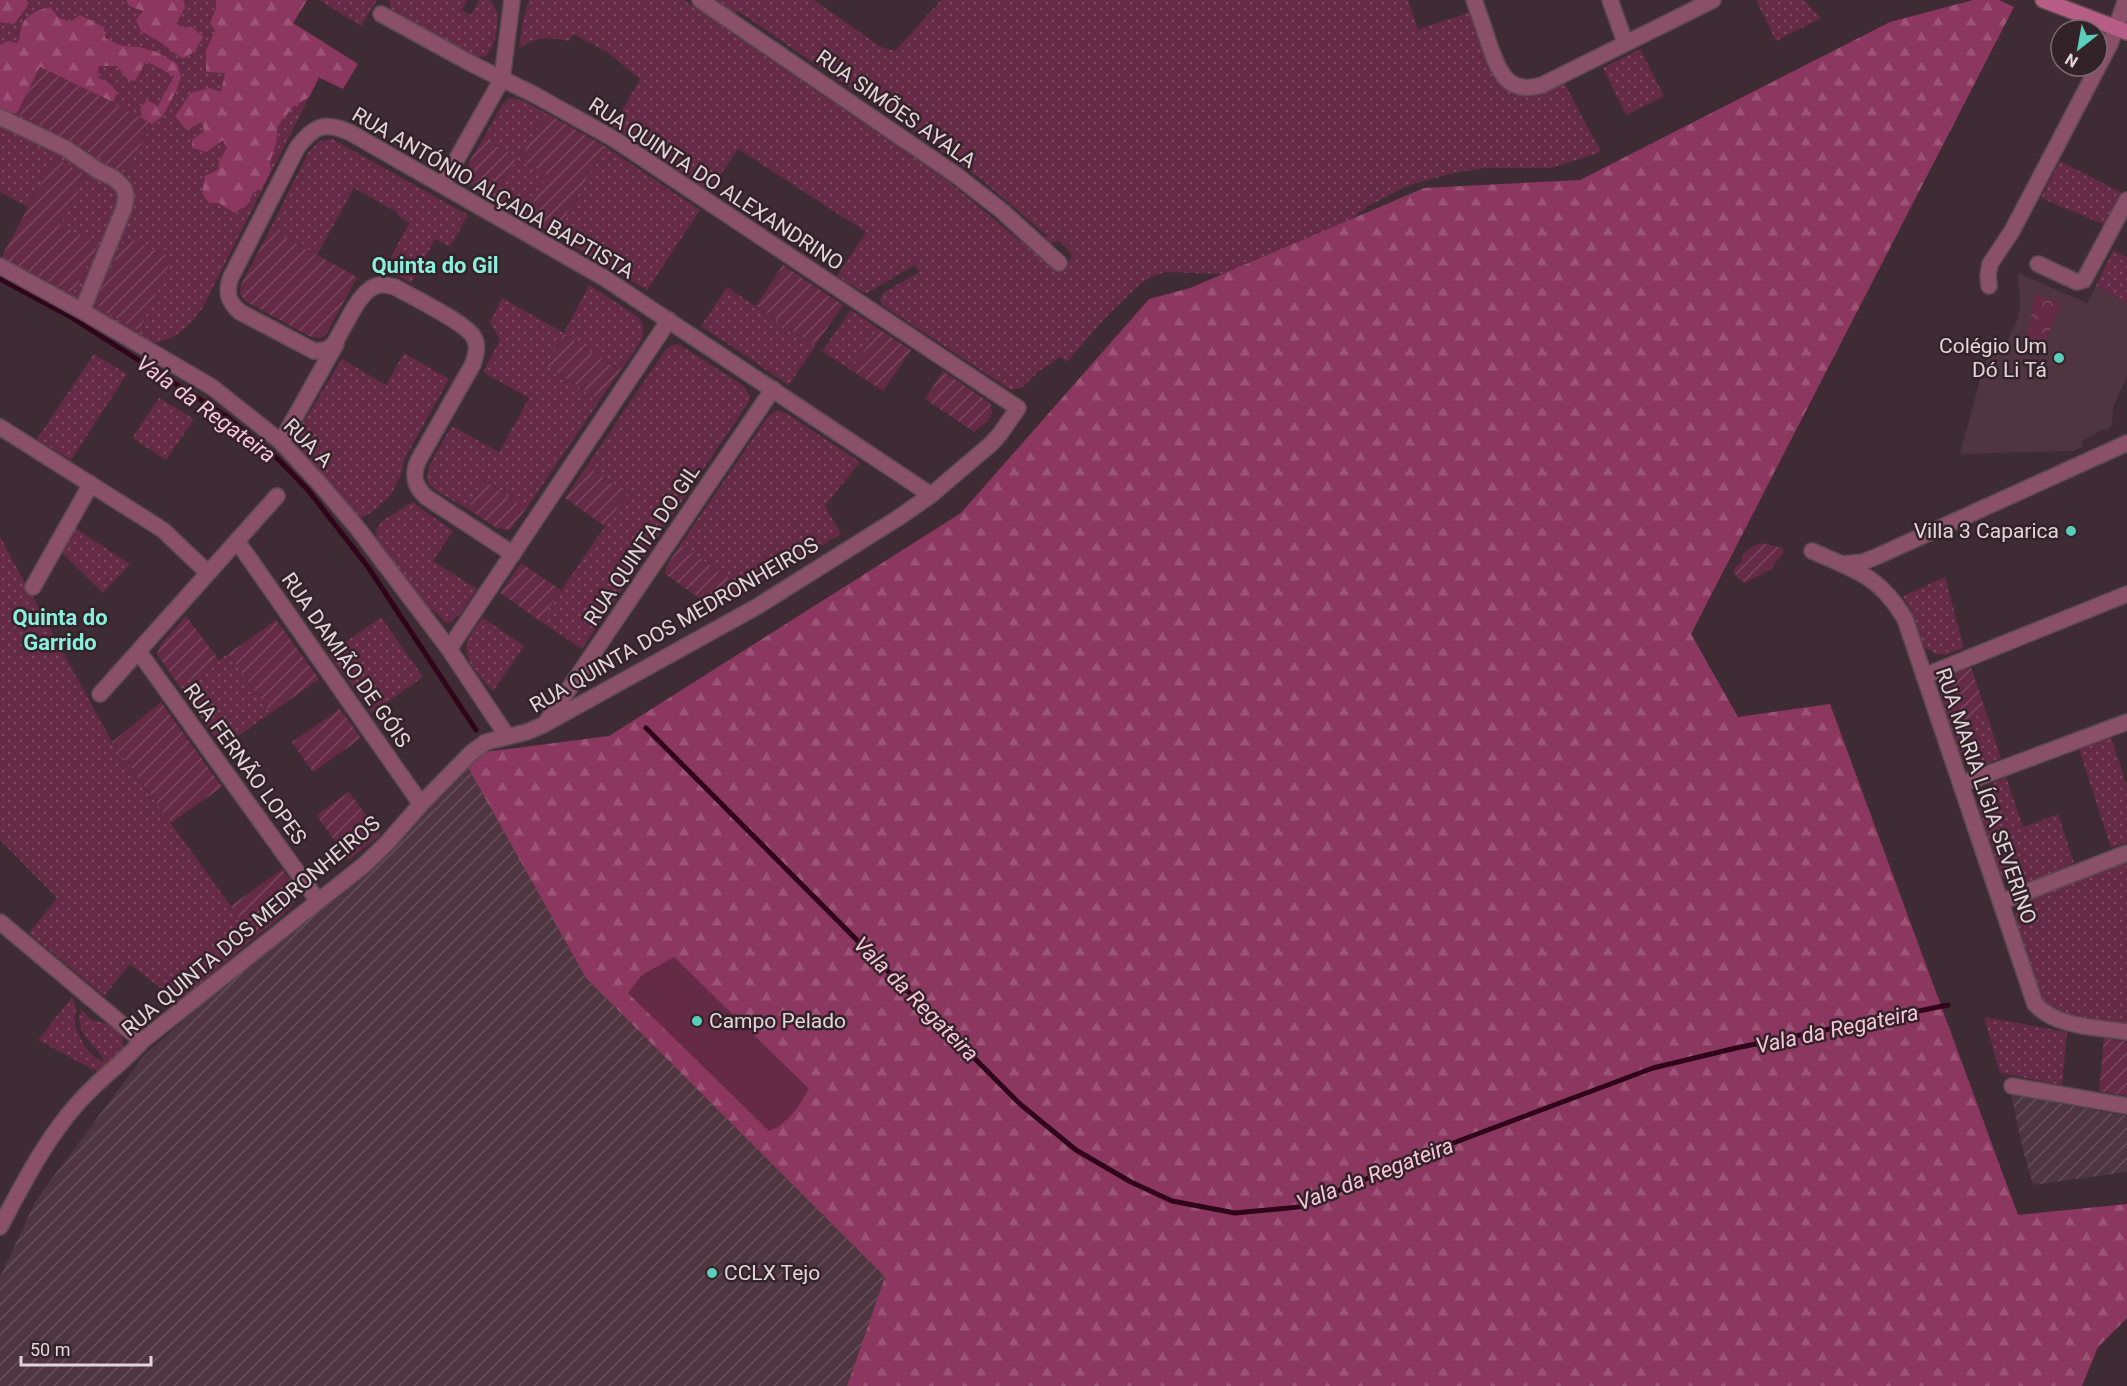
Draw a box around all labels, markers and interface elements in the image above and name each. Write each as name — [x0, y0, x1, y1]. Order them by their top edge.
north arrow — [2049, 18, 2109, 78]
street label: RUA SIMÕES AYALA — [812, 45, 981, 173]
text: N — [2062, 49, 2081, 71]
street label: RUA QUINTA DO ALEXANDRINO — [584, 93, 848, 275]
street label: RUA ANTÓNIO ALÇADA BAPTISTA — [348, 102, 638, 284]
district label: Quinta do Gil — [371, 253, 499, 278]
place label: Colégio Um Dó Li Tá — [1939, 334, 2047, 382]
water label: Vala da Regateira — [132, 350, 280, 468]
marker: Colégio Um Dó Li Tá — [2052, 351, 2066, 365]
street label: RUA A — [279, 414, 338, 473]
street label: RUA QUINTA DO GIL — [579, 460, 705, 630]
place label: Villa 3 Caparica — [1914, 519, 2059, 543]
marker: Villa 3 Caparica — [2064, 524, 2078, 538]
street label: RUA QUINTA DOS MEDRONHEIROS — [525, 532, 823, 718]
street label: RUA DAMIÃO DE GÓIS — [277, 568, 415, 752]
district label: Quinta do Garrido — [12, 605, 108, 655]
street label: RUA MARIA LÍGIA SEVERINO — [1931, 665, 2041, 927]
street label: RUA FERNÃO LOPES — [179, 679, 311, 849]
street label: RUA QUINTA DOS MEDRONHEIROS — [117, 811, 385, 1041]
water label: Vala da Regateira — [848, 931, 984, 1067]
water label: Vala da Regateira — [1753, 1000, 1921, 1058]
place label: Campo Pelado — [709, 1009, 846, 1033]
marker: Campo Pelado — [690, 1014, 704, 1028]
water label: Vala da Regateira — [1293, 1133, 1457, 1215]
place label: CCLX Tejo — [724, 1261, 820, 1285]
marker: CCLX Tejo — [705, 1266, 719, 1280]
scale bar — [21, 1329, 152, 1367]
text: 50 m — [30, 1339, 70, 1360]

